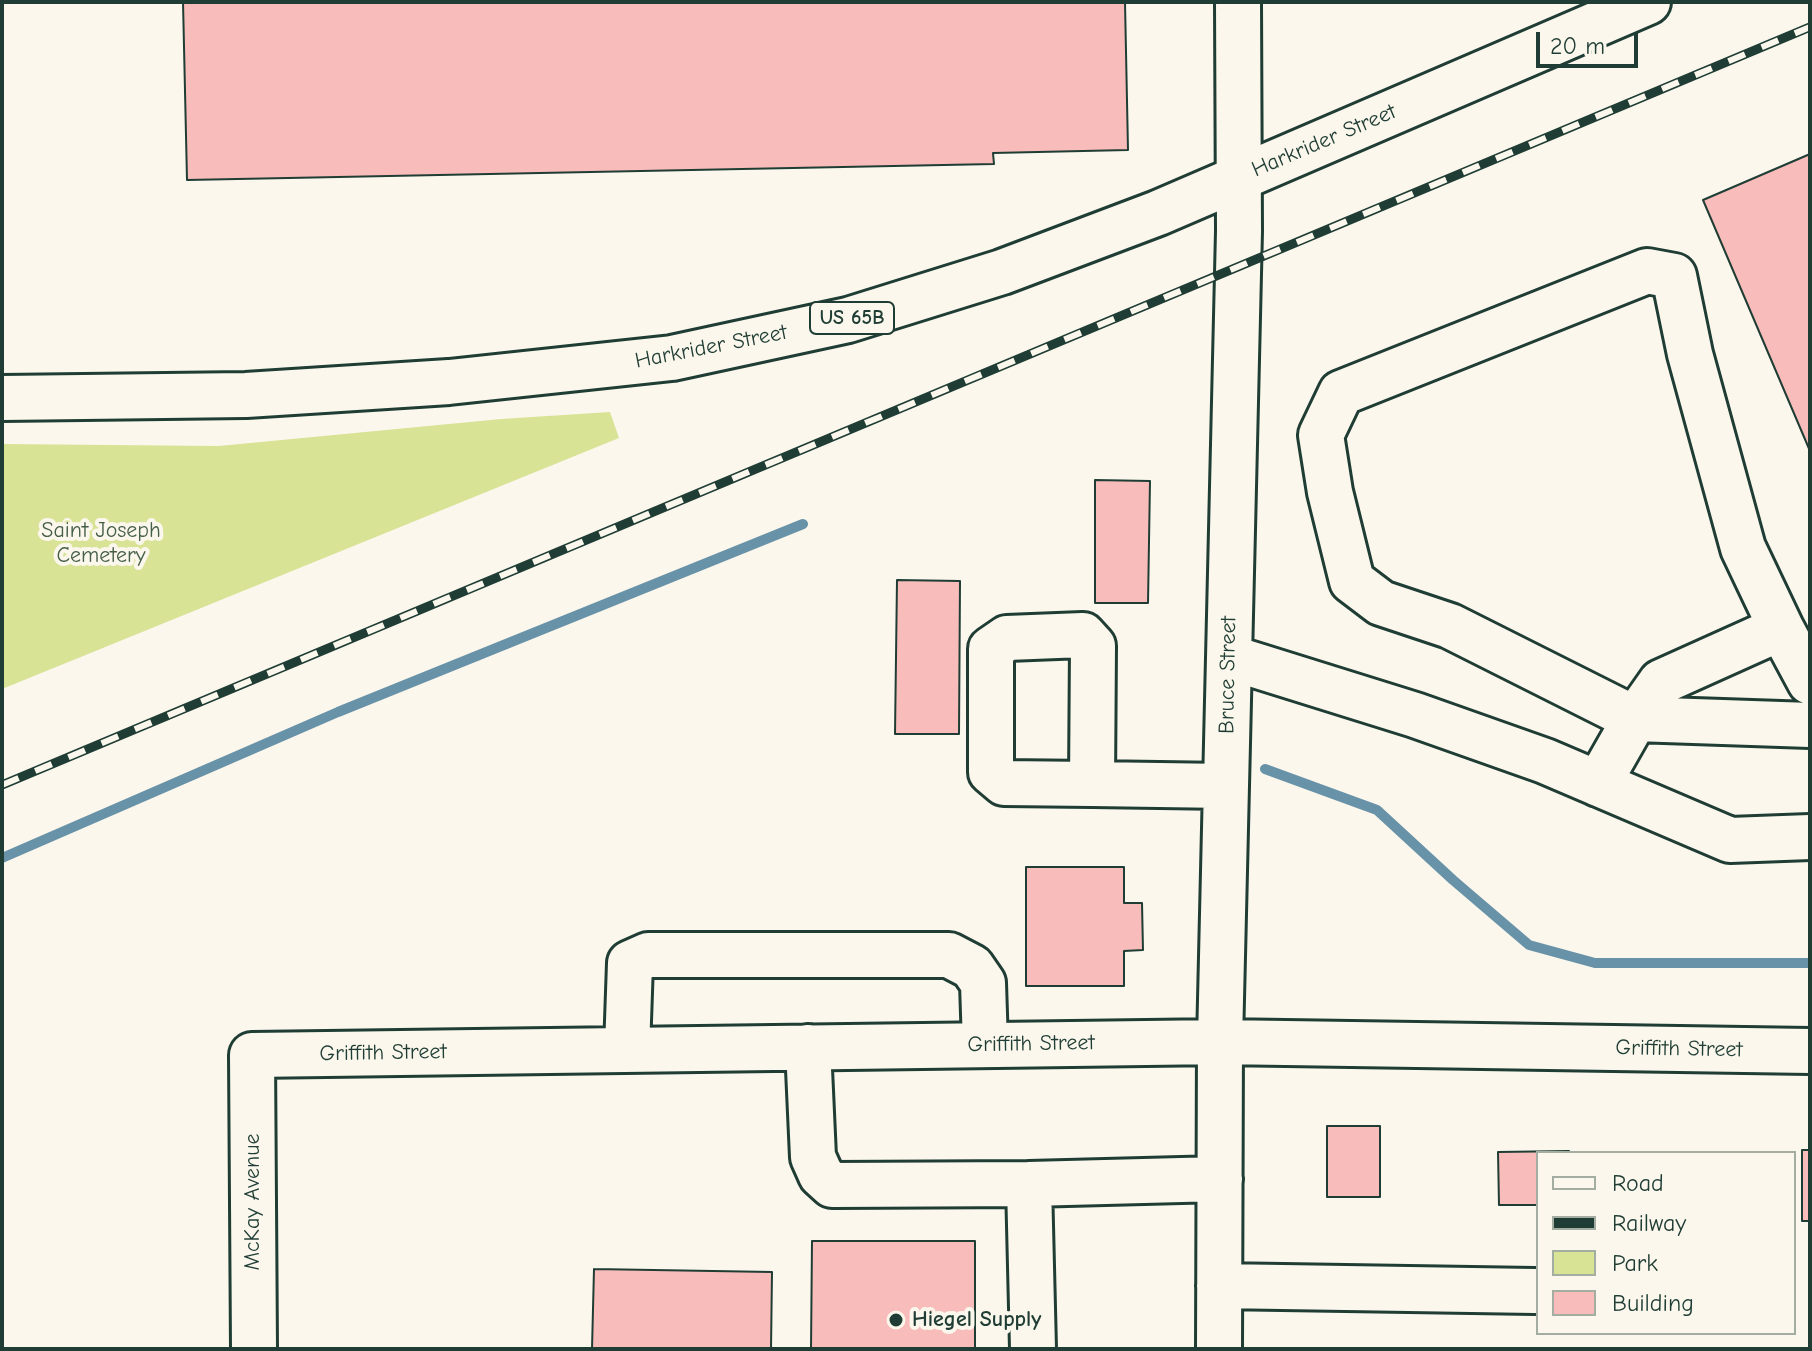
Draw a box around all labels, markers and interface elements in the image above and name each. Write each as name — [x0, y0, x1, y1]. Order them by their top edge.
scale bar — [1540, 16, 1642, 66]
text: 20 m — [1550, 32, 1605, 60]
street label: Harkrider Street — [1248, 99, 1400, 183]
road number: US 65B — [810, 302, 894, 334]
street label: Harkrider Street — [633, 319, 789, 375]
park label: Saint Joseph Cemetery — [41, 518, 161, 570]
street label: Bruce Street — [1214, 616, 1242, 734]
street label: Griffith Street — [967, 1030, 1095, 1058]
street label: Griffith Street — [1615, 1035, 1743, 1063]
street label: Griffith Street — [319, 1039, 447, 1067]
street label: McKay Avenue — [240, 1134, 266, 1270]
legend — [1536, 1151, 1796, 1335]
text: Road — [1612, 1169, 1664, 1197]
text: Railway — [1612, 1209, 1686, 1237]
text: Park — [1612, 1249, 1658, 1277]
text: Building — [1612, 1289, 1694, 1317]
place label: Hiegel Supply — [912, 1307, 1041, 1333]
marker: Hiegel Supply — [887, 1311, 905, 1329]

